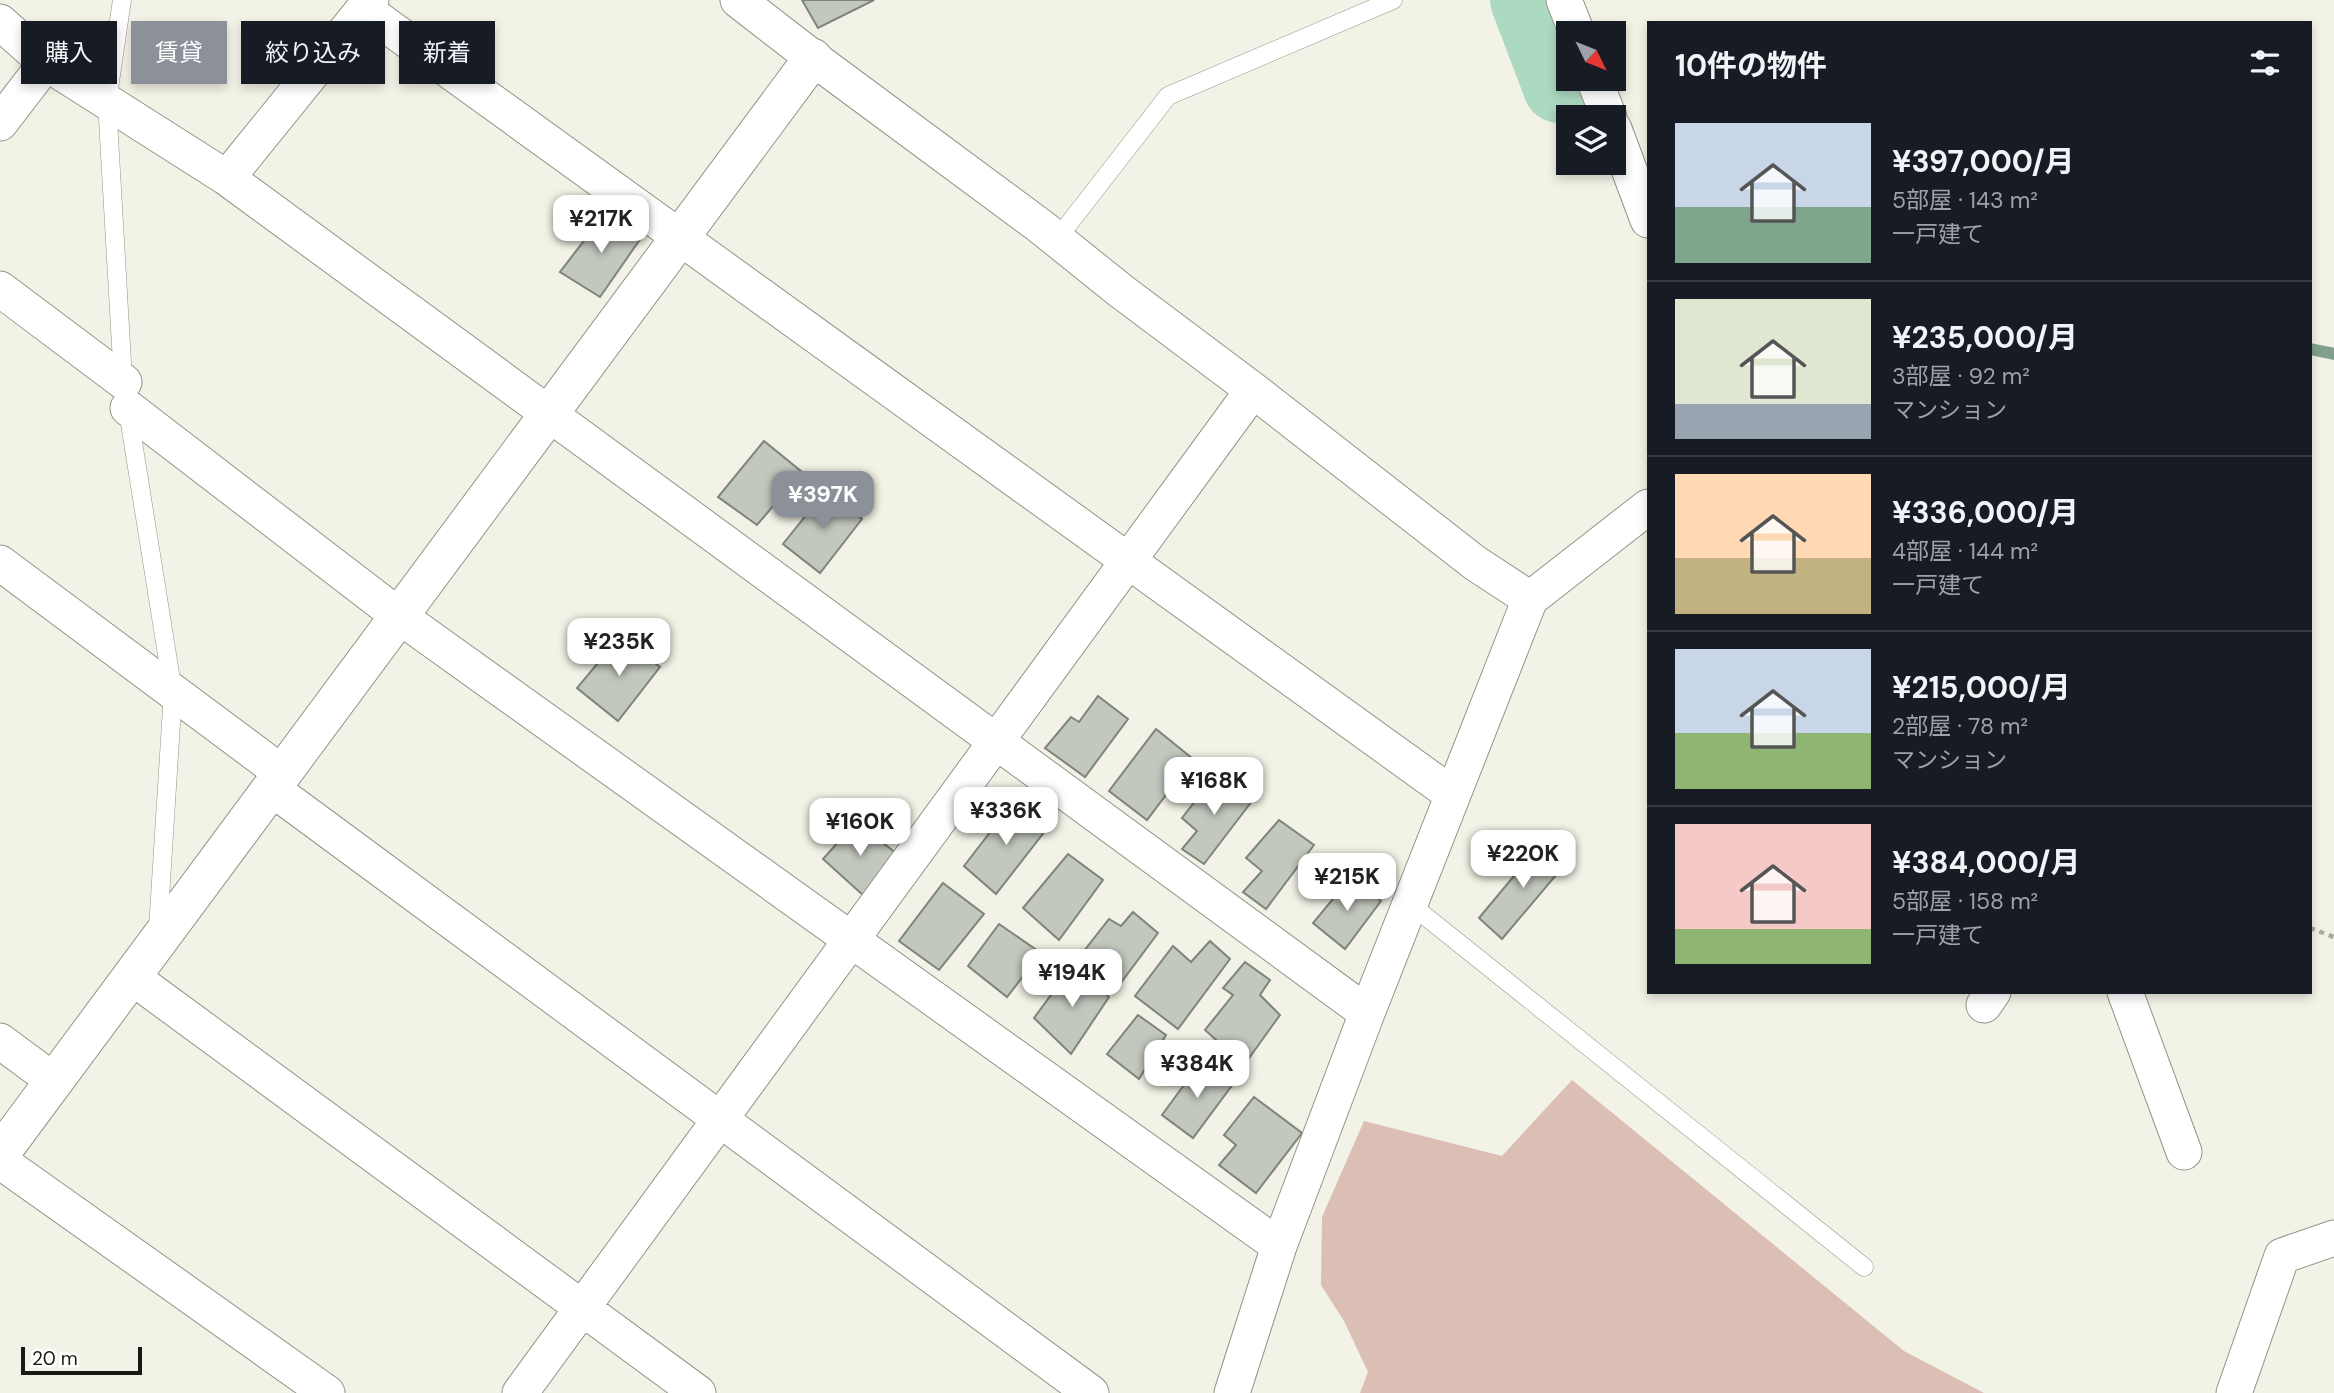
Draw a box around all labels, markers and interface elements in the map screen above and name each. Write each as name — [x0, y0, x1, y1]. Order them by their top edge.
chip: 購入 — [21, 21, 117, 84]
chip: 賃貸 — [131, 21, 227, 84]
chip: 絞り込み — [241, 21, 385, 84]
chip: 新着 — [399, 21, 495, 84]
north arrow — [1556, 21, 1626, 91]
map controls — [1556, 21, 1626, 175]
icon: filters — [2246, 44, 2284, 82]
text: 10件の物件 — [1675, 46, 1827, 85]
button: layers — [1556, 105, 1626, 175]
text: ¥397,000/月 — [1892, 142, 2075, 181]
icon: home — [1731, 151, 1815, 235]
text: 5部屋 · 143 m² — [1892, 185, 2038, 215]
pin: ¥217K — [552, 196, 650, 255]
text: ¥217K — [569, 203, 633, 233]
text: 一戸建て — [1892, 219, 1984, 249]
text: ¥235,000/月 — [1892, 318, 2078, 357]
icon: home — [1731, 327, 1815, 411]
text: 3部屋 · 92 m² — [1892, 361, 2030, 391]
text: マンション — [1892, 395, 2007, 425]
pin: ¥397K — [774, 472, 872, 531]
text: ¥397K — [788, 479, 858, 509]
text: ¥336,000/月 — [1892, 493, 2079, 532]
icon: home — [1731, 502, 1815, 586]
text: 4部屋 · 144 m² — [1892, 536, 2038, 566]
text: 一戸建て — [1892, 570, 1984, 600]
pin: ¥235K — [570, 618, 668, 678]
text: ¥235K — [583, 626, 655, 656]
text: ¥215,000/月 — [1892, 668, 2071, 707]
icon: home — [1731, 677, 1815, 761]
text: 2部屋 · 78 m² — [1892, 711, 2028, 741]
text: マンション — [1892, 745, 2007, 775]
pin: ¥168K — [1165, 758, 1263, 817]
text: ¥168K — [1180, 765, 1248, 795]
pin: ¥336K — [957, 788, 1055, 847]
text: ¥336K — [970, 795, 1042, 825]
pin: ¥160K — [811, 798, 909, 858]
text: ¥160K — [825, 806, 895, 836]
pin: ¥220K — [1474, 830, 1572, 890]
text: ¥220K — [1487, 838, 1559, 868]
text: ¥384,000/月 — [1892, 843, 2080, 882]
icon: home — [1731, 852, 1815, 936]
pin: ¥215K — [1298, 853, 1396, 913]
text: ¥215K — [1314, 861, 1380, 891]
text: 5部屋 · 158 m² — [1892, 886, 2038, 916]
text: 一戸建て — [1892, 920, 1984, 950]
pin: ¥194K — [1023, 950, 1121, 1009]
text: ¥194K — [1038, 957, 1106, 987]
pin: ¥384K — [1148, 1040, 1246, 1100]
text: ¥384K — [1160, 1048, 1234, 1078]
scale bar — [21, 1344, 142, 1376]
text: 20 m — [32, 1346, 78, 1371]

